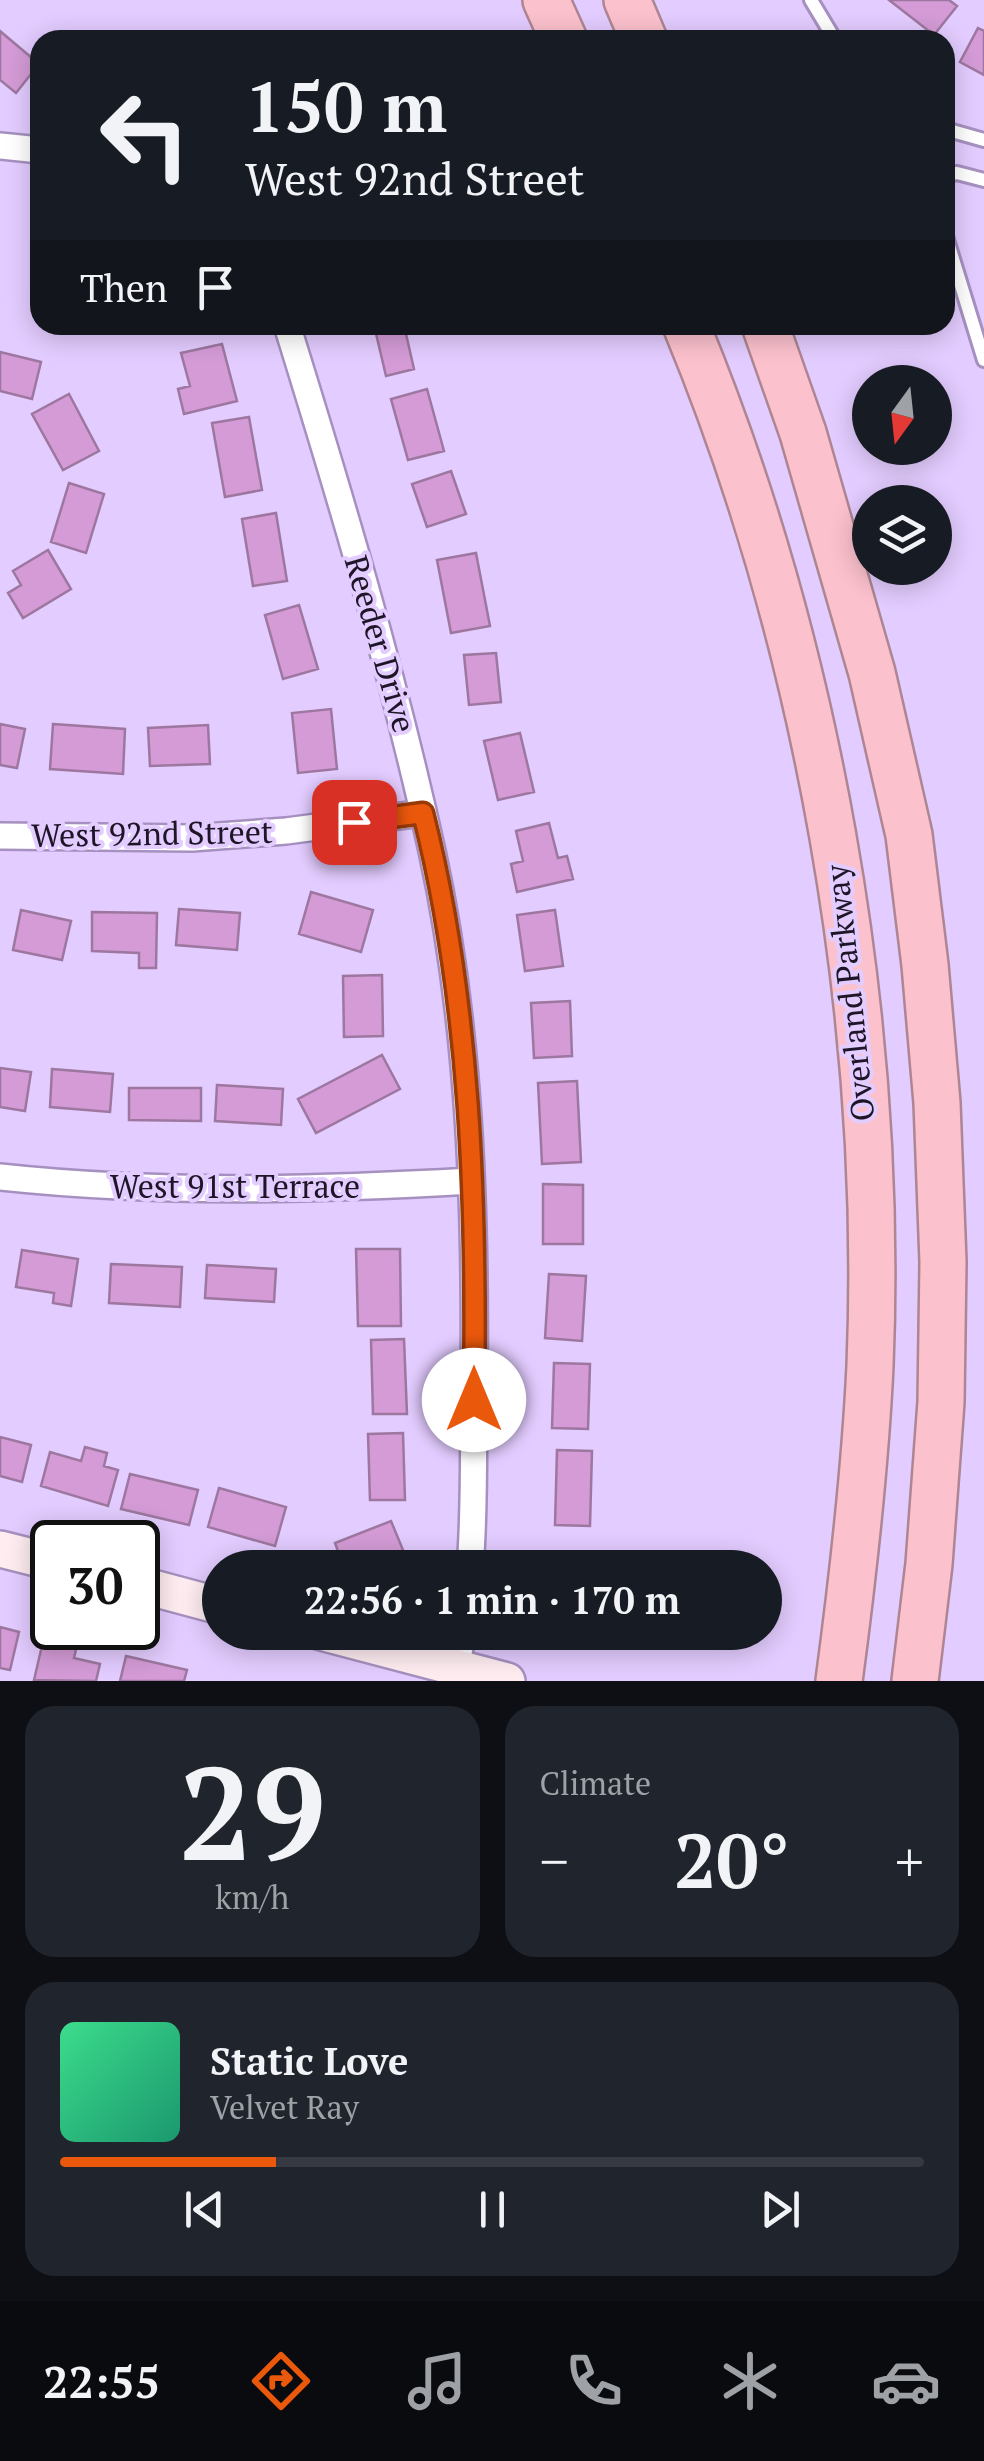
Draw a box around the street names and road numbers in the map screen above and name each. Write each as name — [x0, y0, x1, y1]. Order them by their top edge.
street label: Reeder Drive — [336, 550, 426, 737]
street label: West 92nd Street — [31, 810, 273, 856]
street label: Overland Parkway — [815, 862, 883, 1123]
street label: West 91st Terrace — [110, 1165, 360, 1207]

